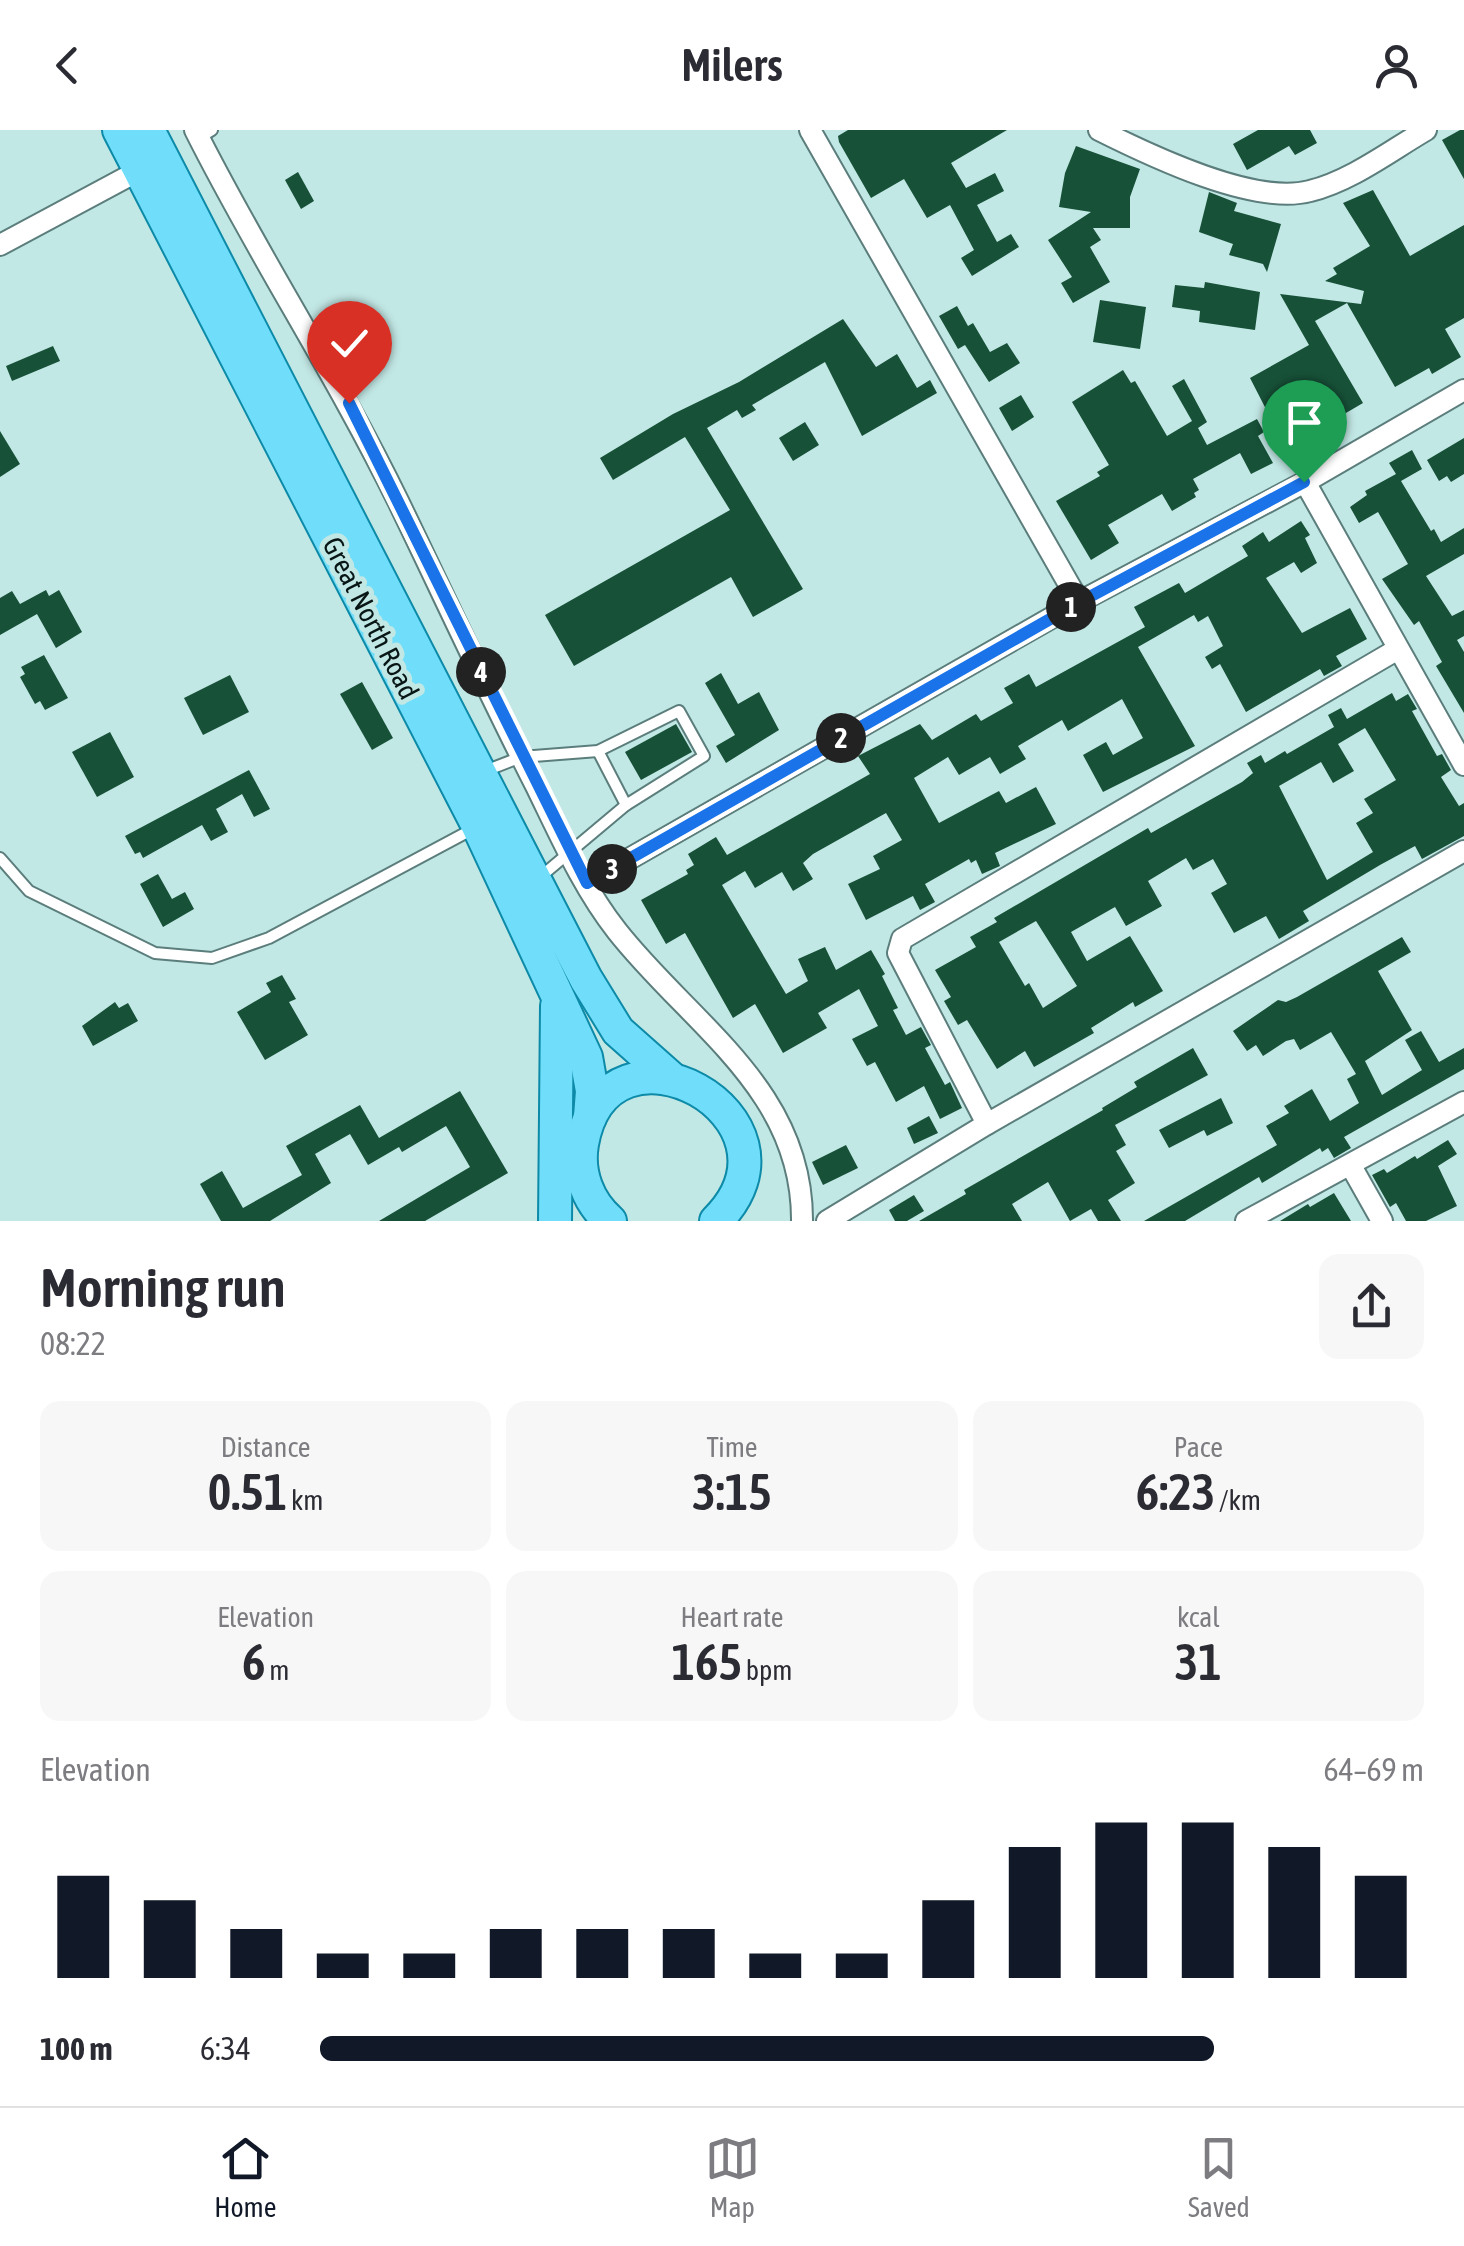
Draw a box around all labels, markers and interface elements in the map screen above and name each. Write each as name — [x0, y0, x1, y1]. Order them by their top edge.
icon: back — [40, 38, 95, 93]
icon: person — [1369, 38, 1424, 93]
text: Milers — [681, 39, 783, 91]
pin — [307, 301, 392, 404]
icon: check — [322, 316, 377, 371]
pin — [1262, 380, 1347, 483]
icon: arrive — [1277, 395, 1332, 450]
street label: Great North Road — [316, 532, 426, 704]
pin: 1 — [1046, 582, 1096, 632]
text: 1 — [1064, 591, 1078, 623]
pin: 4 — [456, 647, 506, 697]
text: 4 — [474, 656, 488, 688]
pin: 2 — [816, 713, 866, 763]
text: 2 — [834, 722, 848, 754]
pin: 3 — [587, 844, 637, 894]
text: 3 — [605, 853, 619, 885]
button: share — [1319, 1254, 1424, 1359]
text: Morning run — [40, 1256, 286, 1319]
text: 08:22 — [40, 1325, 106, 1362]
text: Distance — [221, 1431, 311, 1463]
text: Time — [706, 1431, 758, 1463]
text: Pace — [1174, 1431, 1223, 1463]
text: 0.51 — [208, 1463, 287, 1521]
text: 3:15 — [692, 1463, 772, 1521]
text: 6:23 — [1136, 1463, 1215, 1521]
text: km — [287, 1484, 324, 1516]
text: /km — [1215, 1484, 1261, 1516]
text: Elevation — [217, 1601, 314, 1633]
text: Heart rate — [680, 1601, 784, 1633]
text: kcal — [1177, 1601, 1220, 1633]
text: 6 — [242, 1633, 265, 1691]
text: 165 — [671, 1633, 742, 1691]
text: 31 — [1175, 1633, 1222, 1691]
text: m — [265, 1654, 289, 1686]
text: bpm — [742, 1654, 793, 1686]
text: Elevation — [40, 1751, 151, 1788]
text: 64–69 m — [1324, 1751, 1424, 1788]
text: 100 m — [40, 2030, 113, 2067]
text: 6:34 — [200, 2030, 251, 2067]
tab: Home — [214, 2131, 276, 2223]
tab: Map — [705, 2131, 760, 2223]
tab: Saved — [1188, 2131, 1250, 2223]

